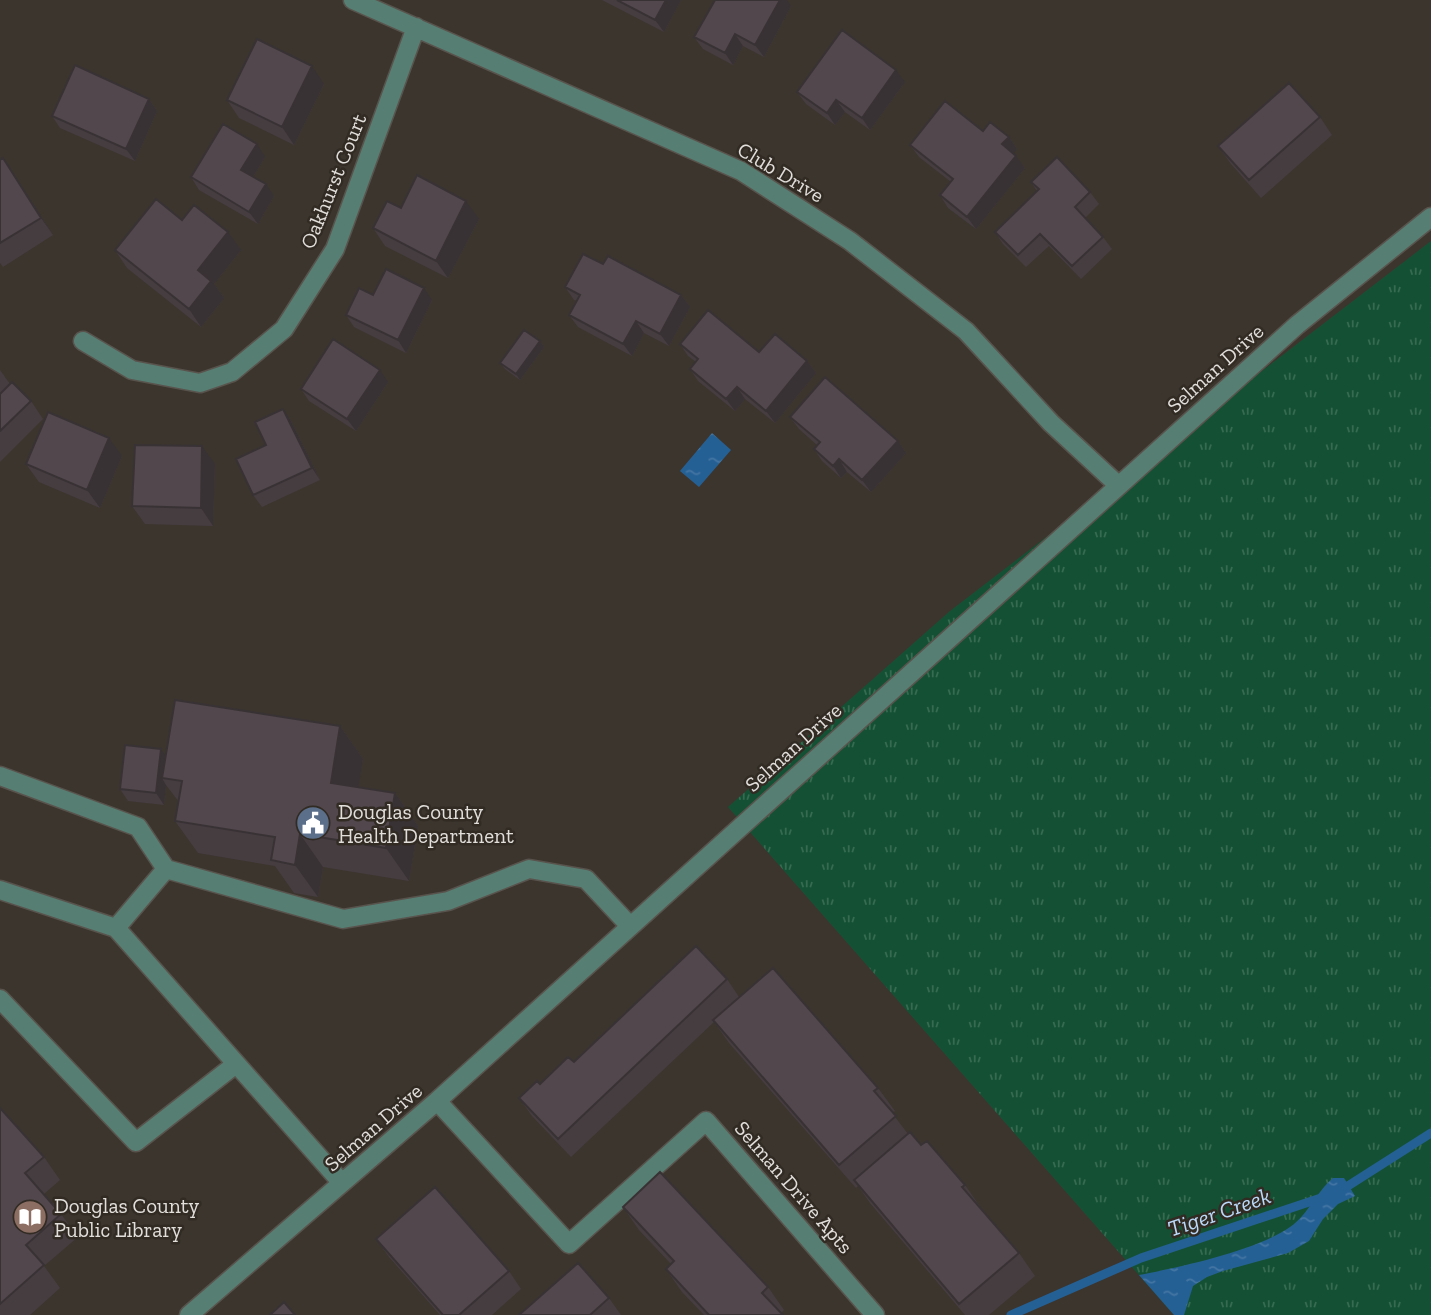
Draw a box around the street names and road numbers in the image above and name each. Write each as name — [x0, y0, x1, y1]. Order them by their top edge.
street label: Oakhurst Court — [295, 110, 371, 252]
street label: Club Drive — [733, 136, 829, 208]
street label: Selman Drive — [1162, 318, 1268, 418]
street label: Selman Drive — [740, 697, 846, 797]
street label: Selman Drive — [319, 1078, 427, 1176]
street label: Selman Drive Apts — [730, 1116, 858, 1258]

